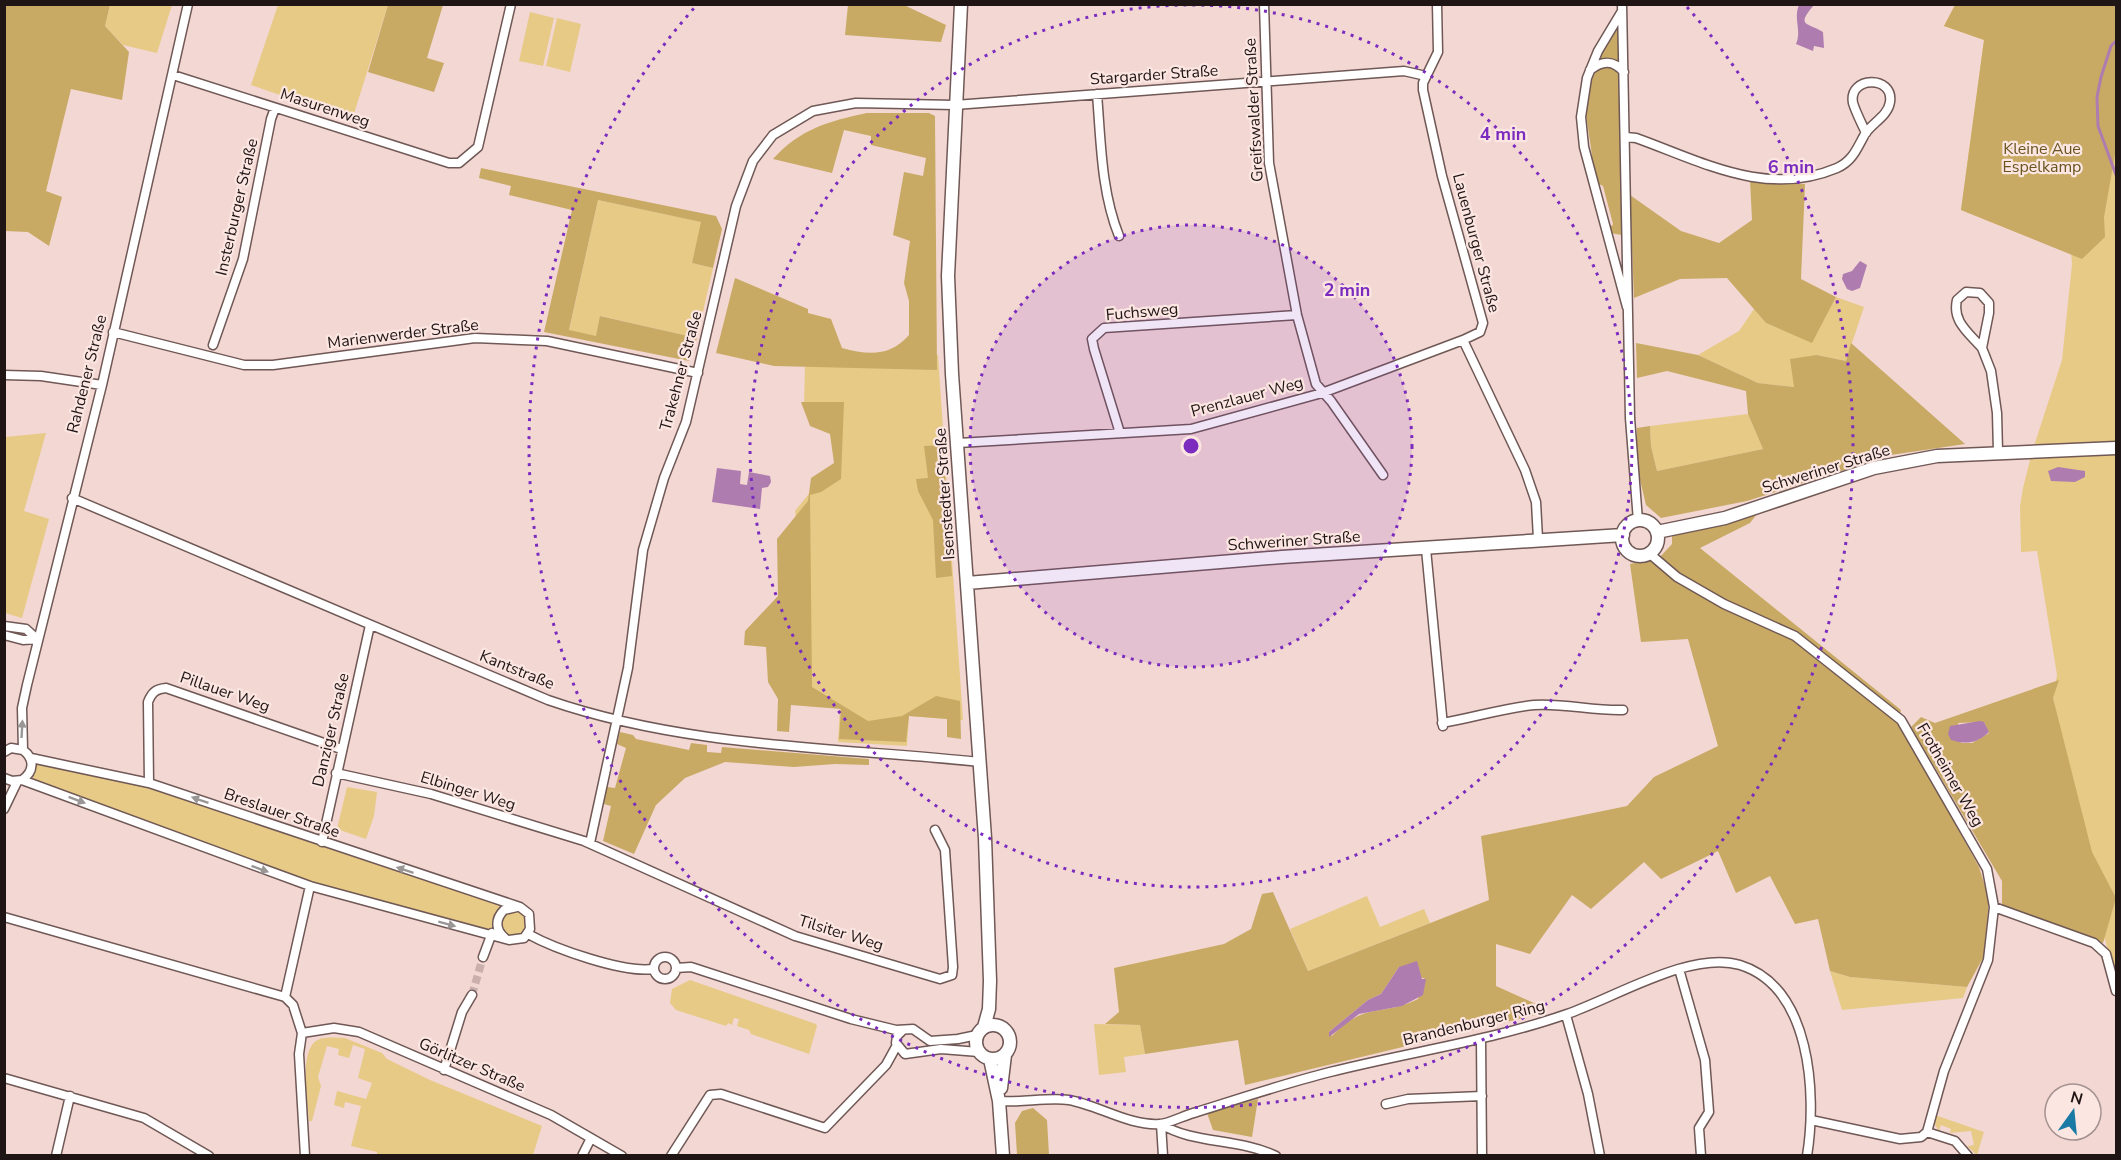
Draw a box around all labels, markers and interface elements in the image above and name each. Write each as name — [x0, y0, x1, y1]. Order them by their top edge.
street label: Greifswalder Straße — [1239, 37, 1269, 183]
street label: Stargarder Straße — [1089, 60, 1219, 90]
street label: Masurenweg — [277, 83, 373, 133]
text: 4 min — [1480, 122, 1526, 146]
street label: Insterburger Straße — [211, 136, 263, 278]
park label: Kleine Aue Espelkamp — [2003, 138, 2081, 178]
text: 6 min — [1768, 155, 1814, 179]
street label: Lauenburger Straße — [1447, 171, 1505, 315]
text: 2 min — [1324, 278, 1370, 302]
street label: Fuchsweg — [1105, 298, 1179, 326]
street label: Trakehner Straße — [654, 309, 708, 433]
street label: Rahdener Straße — [62, 312, 112, 436]
street label: Marienwerder Straße — [326, 314, 480, 354]
street label: Prenzlauer Weg — [1188, 371, 1306, 423]
street label: Isenstedter Straße — [929, 427, 961, 561]
centre of rings — [1181, 436, 1201, 456]
street label: Schweriner Straße — [1759, 439, 1893, 499]
street label: Schweriner Straße — [1227, 525, 1361, 557]
street label: Kantstraße — [476, 645, 558, 695]
street label: Pillauer Weg — [177, 666, 273, 718]
street label: Danziger Straße — [307, 671, 355, 789]
street label: Frotheimer Weg — [1911, 719, 1989, 831]
one-way arrow — [18, 720, 27, 739]
street label: Elbinger Weg — [418, 766, 518, 816]
street label: Breslauer Straße — [221, 783, 343, 843]
one-way arrow — [191, 795, 209, 805]
one-way arrow — [68, 796, 86, 805]
one-way arrow — [251, 864, 269, 874]
one-way arrow — [396, 865, 414, 874]
street label: Tilsiter Weg — [796, 910, 886, 956]
one-way arrow — [437, 920, 456, 930]
street label: Brandenburger Ring — [1401, 995, 1547, 1051]
street label: Görlitzer Straße — [415, 1033, 529, 1097]
north arrow — [2043, 1082, 2103, 1142]
text: N — [2068, 1086, 2085, 1111]

